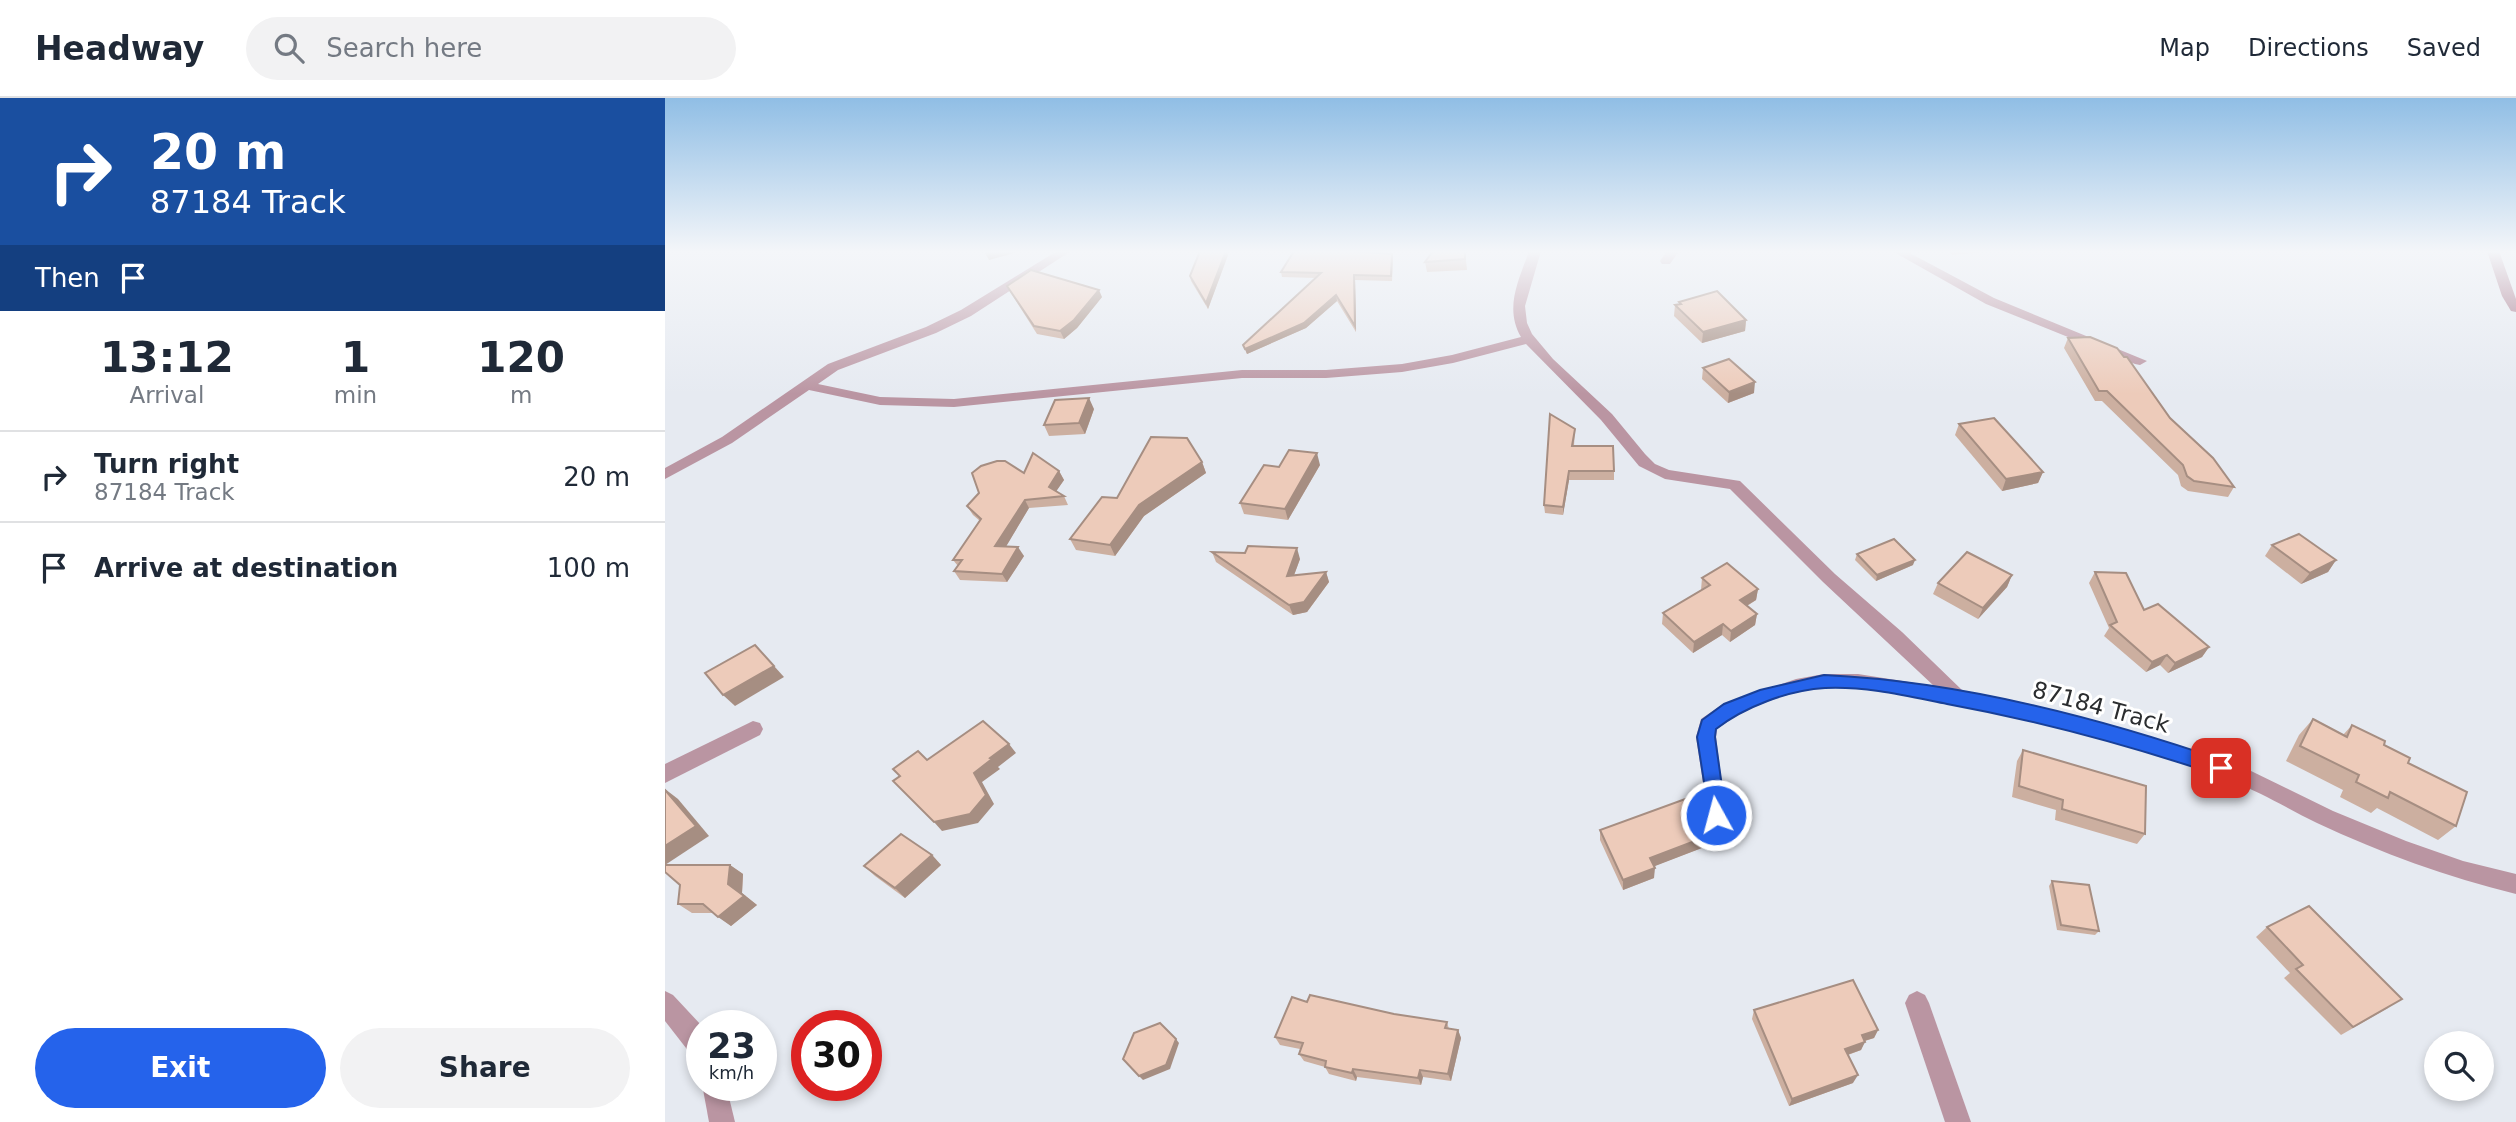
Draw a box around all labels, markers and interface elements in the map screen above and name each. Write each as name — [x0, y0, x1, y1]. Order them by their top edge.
search box — [246, 17, 736, 80]
text: Headway — [35, 29, 204, 68]
icon: search — [270, 29, 308, 67]
text: Search here — [326, 33, 482, 63]
text: Map — [2159, 34, 2210, 62]
text: Directions — [2248, 34, 2369, 62]
text: Saved — [2407, 34, 2481, 62]
text: 20 m — [150, 124, 286, 181]
icon: right — [35, 126, 126, 217]
text: 87184 Track — [150, 183, 346, 221]
icon: arrive — [114, 259, 152, 297]
text: Then — [35, 263, 100, 293]
text: 13:12 — [100, 333, 234, 382]
text: 1 — [341, 333, 370, 382]
text: 120 — [477, 333, 565, 382]
text: Arrival — [130, 382, 204, 408]
text: min — [334, 382, 377, 408]
text: m — [510, 382, 532, 408]
text: Turn right — [94, 449, 239, 479]
icon: right — [35, 458, 73, 496]
text: 20 m — [563, 462, 630, 492]
text: 87184 Track — [94, 479, 235, 505]
icon: arrive — [35, 549, 73, 587]
text: Arrive at destination — [94, 553, 398, 583]
text: 100 m — [547, 553, 630, 583]
street label: 87184 Track — [2030, 676, 2173, 738]
pin — [2191, 738, 2251, 798]
icon: arrive — [2202, 749, 2240, 787]
position arrow — [1679, 778, 1753, 852]
speed limit sign: 30 — [791, 1010, 882, 1101]
text: 23 — [707, 1026, 756, 1066]
button: Exit — [35, 1028, 326, 1108]
button: Share — [340, 1028, 630, 1108]
map controls — [2424, 1031, 2494, 1101]
button: search — [2424, 1031, 2494, 1101]
text: km/h — [709, 1062, 754, 1083]

